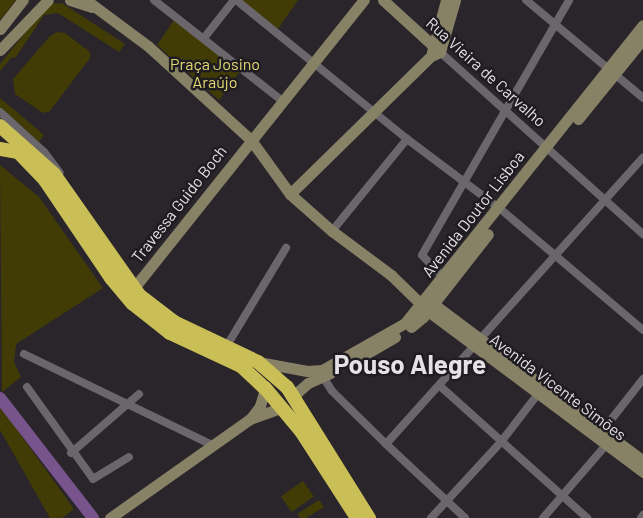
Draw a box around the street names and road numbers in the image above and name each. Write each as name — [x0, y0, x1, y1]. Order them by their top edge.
street label: Rua Vieira de Carvalho — [422, 13, 550, 131]
street label: Travessa Guido Boch — [127, 142, 231, 266]
street label: Avenida Doutor Lisboa — [418, 147, 528, 281]
street label: Avenida Vicente Simões — [486, 330, 630, 444]

